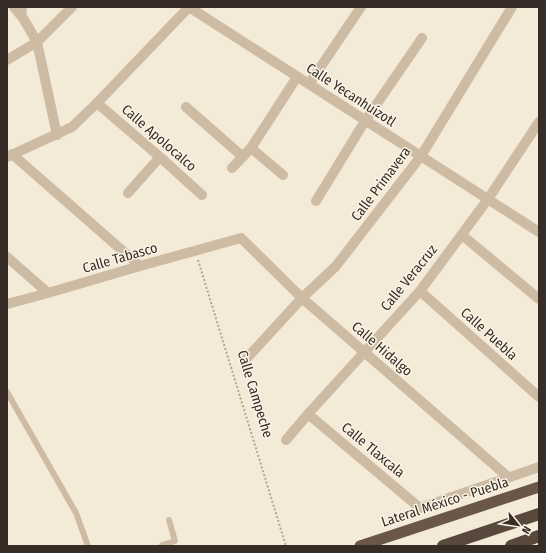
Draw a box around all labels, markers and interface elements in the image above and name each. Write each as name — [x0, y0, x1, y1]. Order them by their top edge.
street label: Calle Yecanhuízotl — [303, 60, 399, 130]
street label: Calle Apolocalco — [118, 101, 200, 175]
street label: Calle Primavera — [348, 143, 414, 224]
street label: Calle Tabasco — [81, 239, 159, 277]
street label: Calle Veracruz — [377, 241, 441, 314]
street label: Calle Puebla — [457, 304, 521, 364]
street label: Calle Hidalgo — [348, 318, 416, 380]
street label: Calle Campeche — [234, 348, 276, 440]
street label: Calle Tlaxcala — [338, 419, 408, 481]
street label: Lateral México - Puebla — [379, 473, 511, 531]
north arrow — [498, 505, 538, 545]
text: N — [519, 524, 534, 536]

